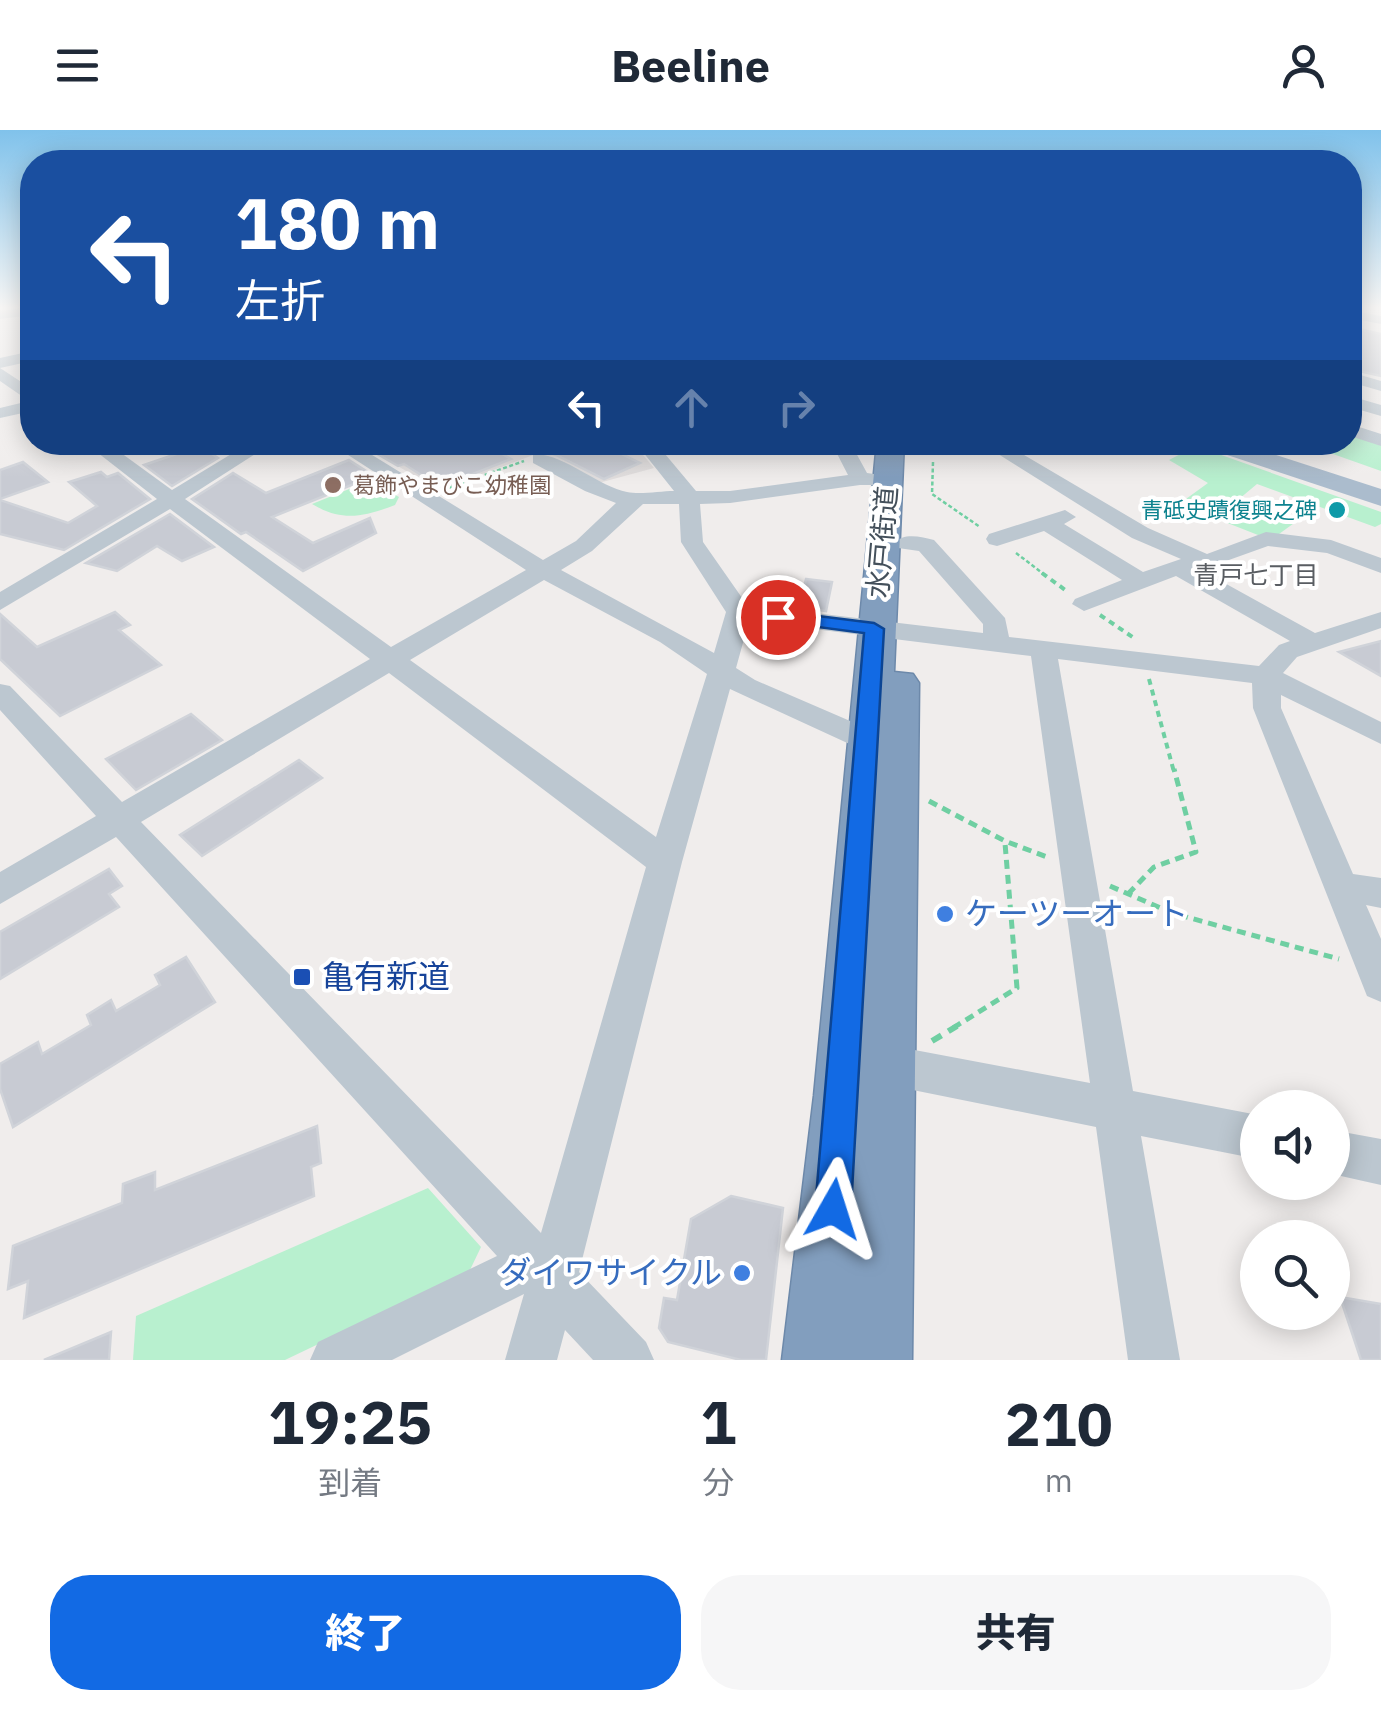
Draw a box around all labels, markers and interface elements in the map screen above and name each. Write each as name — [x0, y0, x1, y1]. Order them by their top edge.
text: Beeline — [611, 36, 770, 94]
icon: menu — [50, 38, 105, 93]
icon: person — [1276, 38, 1331, 93]
text: 180 m — [235, 177, 440, 268]
icon: left — [70, 190, 200, 320]
text: 左折 — [235, 271, 325, 329]
icon: left — [559, 380, 614, 435]
icon: ahead — [664, 380, 719, 435]
icon: right — [769, 380, 824, 435]
place label: 葛飾やまびこ幼稚園 — [353, 470, 551, 499]
marker: 葛飾やまびこ幼稚園 — [322, 474, 344, 496]
street label: 水戸街道 — [858, 485, 905, 599]
place label: 青砥史蹟復興之碑 — [1141, 495, 1317, 524]
marker: 青砥史蹟復興之碑 — [1326, 499, 1348, 521]
district label: 青戸七丁目 — [1193, 558, 1319, 591]
pin — [736, 575, 821, 660]
icon: arrive — [751, 590, 806, 645]
place label: ケーツーオート — [965, 892, 1188, 934]
marker: ケーツーオート — [934, 903, 956, 925]
place label: 亀有新道 — [322, 955, 450, 997]
marker: 亀有新道 — [291, 966, 313, 988]
map controls — [1240, 1090, 1350, 1330]
button: sound — [1240, 1090, 1350, 1200]
position arrow — [781, 1157, 885, 1261]
button: search — [1240, 1220, 1350, 1330]
place label: ダイワサイクル — [500, 1251, 722, 1293]
marker: ダイワサイクル — [731, 1262, 753, 1284]
text: 19:25 — [268, 1382, 432, 1461]
text: 1 — [700, 1382, 736, 1461]
text: 210 — [1005, 1384, 1113, 1463]
text: m — [1045, 1459, 1073, 1501]
text: 到着 — [318, 1461, 382, 1503]
text: 分 — [702, 1461, 734, 1503]
button: 終了 — [50, 1575, 681, 1690]
button: 共有 — [701, 1575, 1331, 1690]

